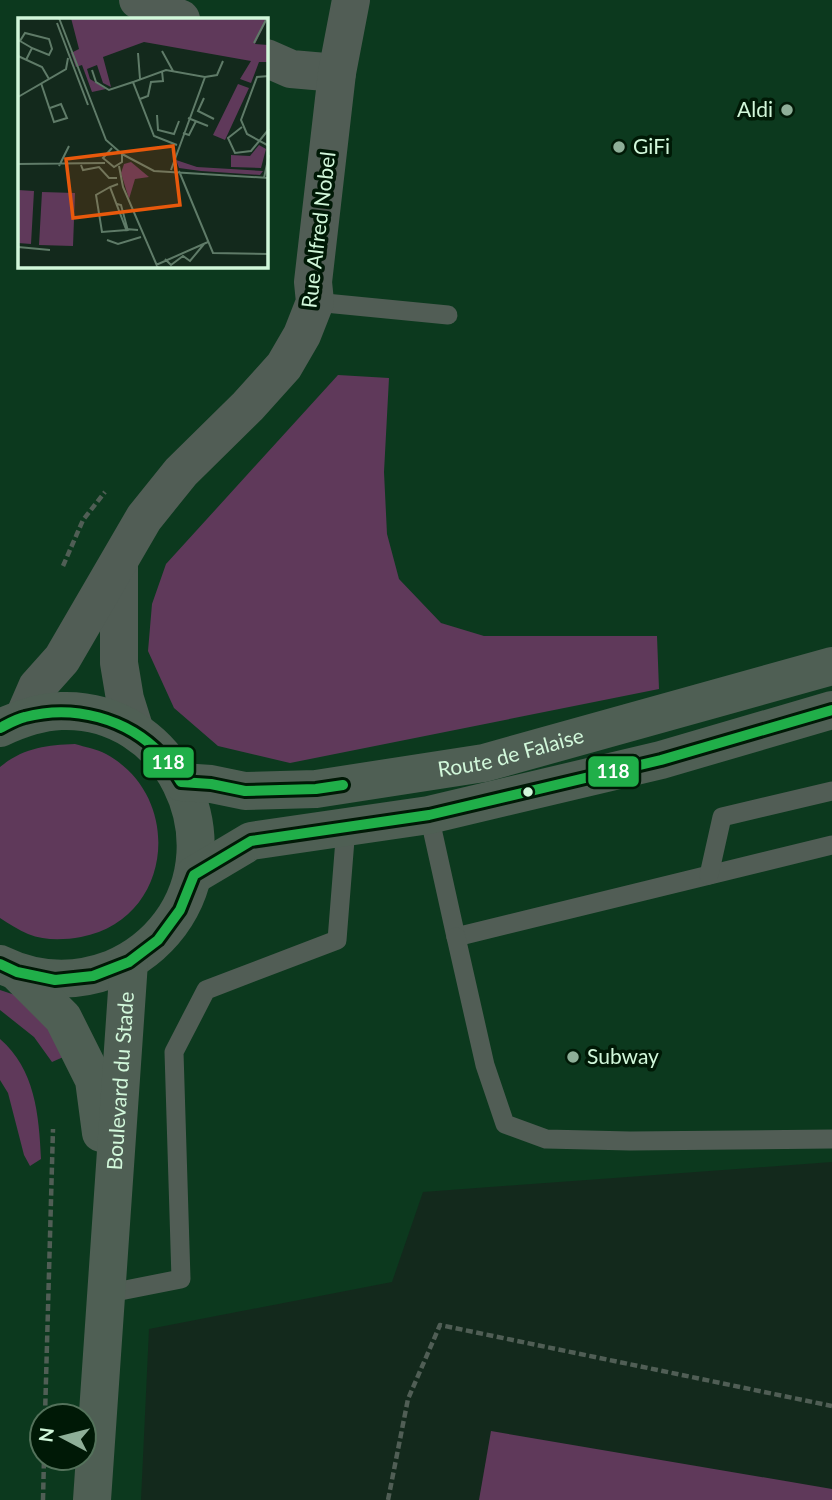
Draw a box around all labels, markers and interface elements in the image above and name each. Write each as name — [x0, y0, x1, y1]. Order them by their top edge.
inset map — [18, 18, 268, 268]
place label: Aldi — [737, 96, 773, 121]
marker: Aldi — [779, 102, 795, 118]
place label: GiFi — [633, 133, 670, 158]
marker: GiFi — [611, 139, 627, 155]
street label: Rue Alfred Nobel — [296, 150, 340, 310]
street label: Route de Falaise — [436, 722, 586, 781]
line badge: 118 — [142, 746, 195, 779]
text: 118 — [151, 750, 185, 773]
line badge: 118 — [587, 755, 640, 788]
text: 118 — [596, 759, 630, 782]
unlabelled marker — [521, 785, 535, 799]
street label: Boulevard du Stade — [101, 991, 138, 1171]
place label: Subway — [587, 1043, 659, 1068]
marker: Subway — [565, 1049, 581, 1065]
north arrow — [28, 1402, 98, 1472]
text: N — [33, 1426, 58, 1444]

